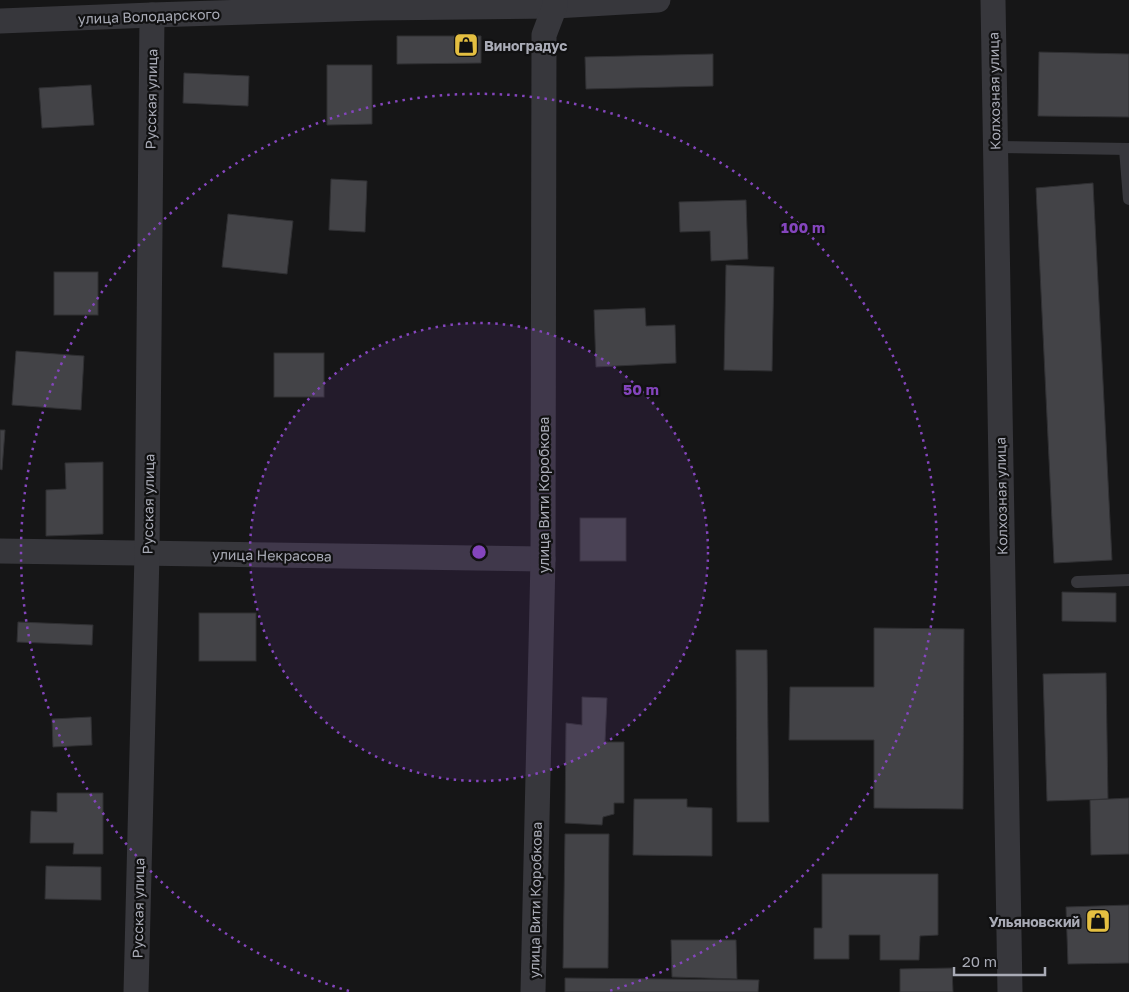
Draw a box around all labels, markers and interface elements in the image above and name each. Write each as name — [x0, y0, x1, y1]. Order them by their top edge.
street label: улица Володарского — [78, 5, 220, 27]
shop icon: Виноградус — [453, 32, 479, 58]
street label: Колхозная улица — [984, 32, 1004, 150]
place label: Виноградус — [484, 37, 567, 54]
street label: Русская улица — [142, 49, 160, 149]
text: 100 m — [781, 218, 825, 236]
text: 50 m — [623, 380, 659, 398]
street label: улица Вити Коробкова — [535, 417, 552, 573]
street label: Колхозная улица — [991, 437, 1011, 555]
street label: Русская улица — [139, 454, 157, 554]
centre of rings — [470, 543, 488, 561]
street label: улица Некрасова — [212, 545, 332, 565]
street label: улица Вити Коробкова — [525, 822, 545, 978]
street label: Русская улица — [129, 858, 147, 958]
shop icon: Ульяновский — [1085, 908, 1111, 934]
place label: Ульяновский — [989, 913, 1080, 930]
scale bar — [954, 944, 1045, 976]
text: 20 m — [962, 952, 997, 970]

